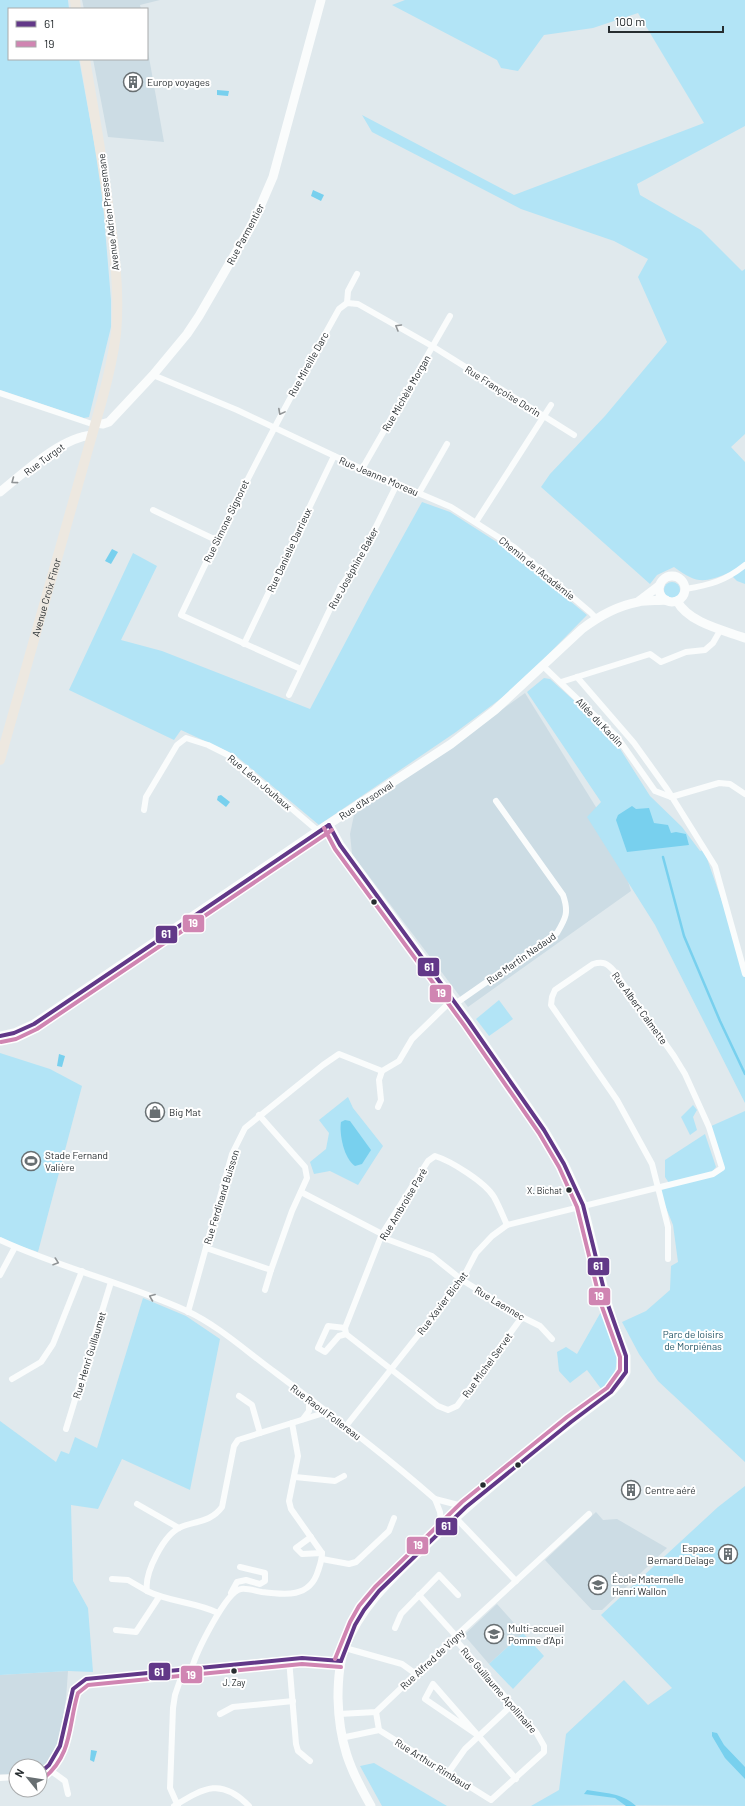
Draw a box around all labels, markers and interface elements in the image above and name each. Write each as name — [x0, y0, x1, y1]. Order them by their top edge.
legend — [8, 8, 148, 60]
scale bar — [609, 8, 723, 34]
text: 100 m — [615, 14, 645, 28]
text: 61 — [44, 16, 54, 30]
text: 19 — [44, 36, 54, 50]
building icon: Europ voyages — [122, 71, 144, 93]
place label: Europ voyages — [147, 76, 210, 88]
street label: Avenue Adrien Pressemane — [95, 153, 121, 271]
street label: Rue Parmentier — [224, 201, 266, 267]
one-way arrow — [395, 324, 403, 331]
street label: Rue Mireille Darc — [285, 330, 331, 398]
street label: Rue Michèle Morgan — [379, 353, 433, 433]
street label: Rue Françoise Dorin — [463, 363, 543, 419]
one-way arrow — [279, 408, 286, 415]
street label: Rue Turgot — [21, 440, 67, 478]
street label: Rue Jeanne Moreau — [338, 454, 420, 498]
one-way arrow — [12, 476, 19, 483]
street label: Rue Simone Signoret — [201, 477, 251, 564]
street label: Rue Danielle Darrieux — [264, 506, 314, 594]
street label: Rue Joséphine Baker — [326, 525, 381, 611]
street label: Chemin de l’Académie — [497, 534, 577, 602]
street label: Avenue Croix Finor — [29, 556, 63, 638]
street label: Allée du Kaolin — [574, 695, 626, 749]
street label: Rue Léon Jouhaux — [226, 752, 295, 812]
street label: Rue d'Arsonval — [337, 778, 395, 822]
unlabelled marker — [369, 897, 379, 907]
line badge: 19 — [182, 914, 205, 933]
text: 19 — [188, 916, 198, 929]
line badge: 61 — [155, 925, 178, 944]
text: 61 — [161, 927, 171, 940]
street label: Rue Martin Nadaud — [484, 930, 558, 986]
line badge: 61 — [417, 957, 440, 977]
text: 61 — [424, 960, 434, 973]
street label: Rue Albert Calmette — [610, 969, 670, 1047]
line badge: 19 — [429, 984, 452, 1003]
text: 19 — [436, 986, 446, 999]
shop icon: Big Mat — [144, 1101, 166, 1123]
place label: Big Mat — [169, 1106, 201, 1118]
street label: Rue Ferdinand Buisson — [201, 1148, 241, 1246]
place label: Stade Fernand Valière — [45, 1149, 108, 1173]
sports icon: Stade Fernand Valière — [20, 1150, 42, 1172]
street label: Rue Ambroise Paré — [377, 1166, 429, 1242]
place label: X. Bichat — [527, 1185, 562, 1196]
marker: X. Bichat — [564, 1185, 574, 1195]
one-way arrow — [52, 1257, 59, 1266]
line badge: 61 — [587, 1257, 610, 1276]
text: 61 — [593, 1259, 603, 1272]
street label: Rue Xavier Bichat — [414, 1269, 470, 1337]
street label: Rue Laennec — [473, 1283, 527, 1323]
line badge: 19 — [588, 1287, 611, 1306]
text: 19 — [594, 1289, 604, 1302]
one-way arrow — [149, 1293, 156, 1301]
street label: Rue Henri Guillaumet — [70, 1310, 108, 1400]
park label: Parc de loisirs de Morpiénas — [663, 1328, 724, 1352]
street label: Rue Michel Servet — [459, 1330, 515, 1400]
street label: Rue Raoul Follereau — [288, 1382, 364, 1442]
unlabelled marker — [513, 1460, 523, 1470]
building icon: Centre aéré — [620, 1479, 642, 1501]
unlabelled marker — [478, 1480, 488, 1490]
place label: Centre aéré — [645, 1484, 696, 1496]
line badge: 61 — [435, 1517, 458, 1536]
text: 61 — [441, 1519, 451, 1532]
line badge: 19 — [406, 1536, 429, 1555]
text: 19 — [413, 1538, 423, 1551]
place label: Espace Bernard Delage — [648, 1542, 714, 1566]
building icon: Espace Bernard Delage — [717, 1543, 739, 1565]
place label: École Maternelle Henri Wallon — [612, 1573, 684, 1597]
school or university icon: École Maternelle Henri Wallon — [587, 1574, 609, 1596]
place label: Multi-accueil Pomme d’Api — [508, 1622, 564, 1646]
school or university icon: Multi-accueil Pomme d’Api — [483, 1623, 505, 1645]
street label: Rue Alfred de Vigny — [397, 1626, 467, 1692]
street label: Rue Guillaume Apollinaire — [459, 1645, 539, 1735]
line badge: 61 — [148, 1662, 171, 1681]
text: 61 — [154, 1665, 164, 1678]
line badge: 19 — [180, 1665, 203, 1684]
marker: J. Zay — [229, 1666, 239, 1676]
text: 19 — [186, 1668, 196, 1681]
place label: J. Zay — [222, 1677, 246, 1688]
street label: Rue Arthur Rimbaud — [393, 1736, 473, 1792]
north arrow — [8, 1758, 48, 1798]
text: N — [11, 1766, 26, 1779]

